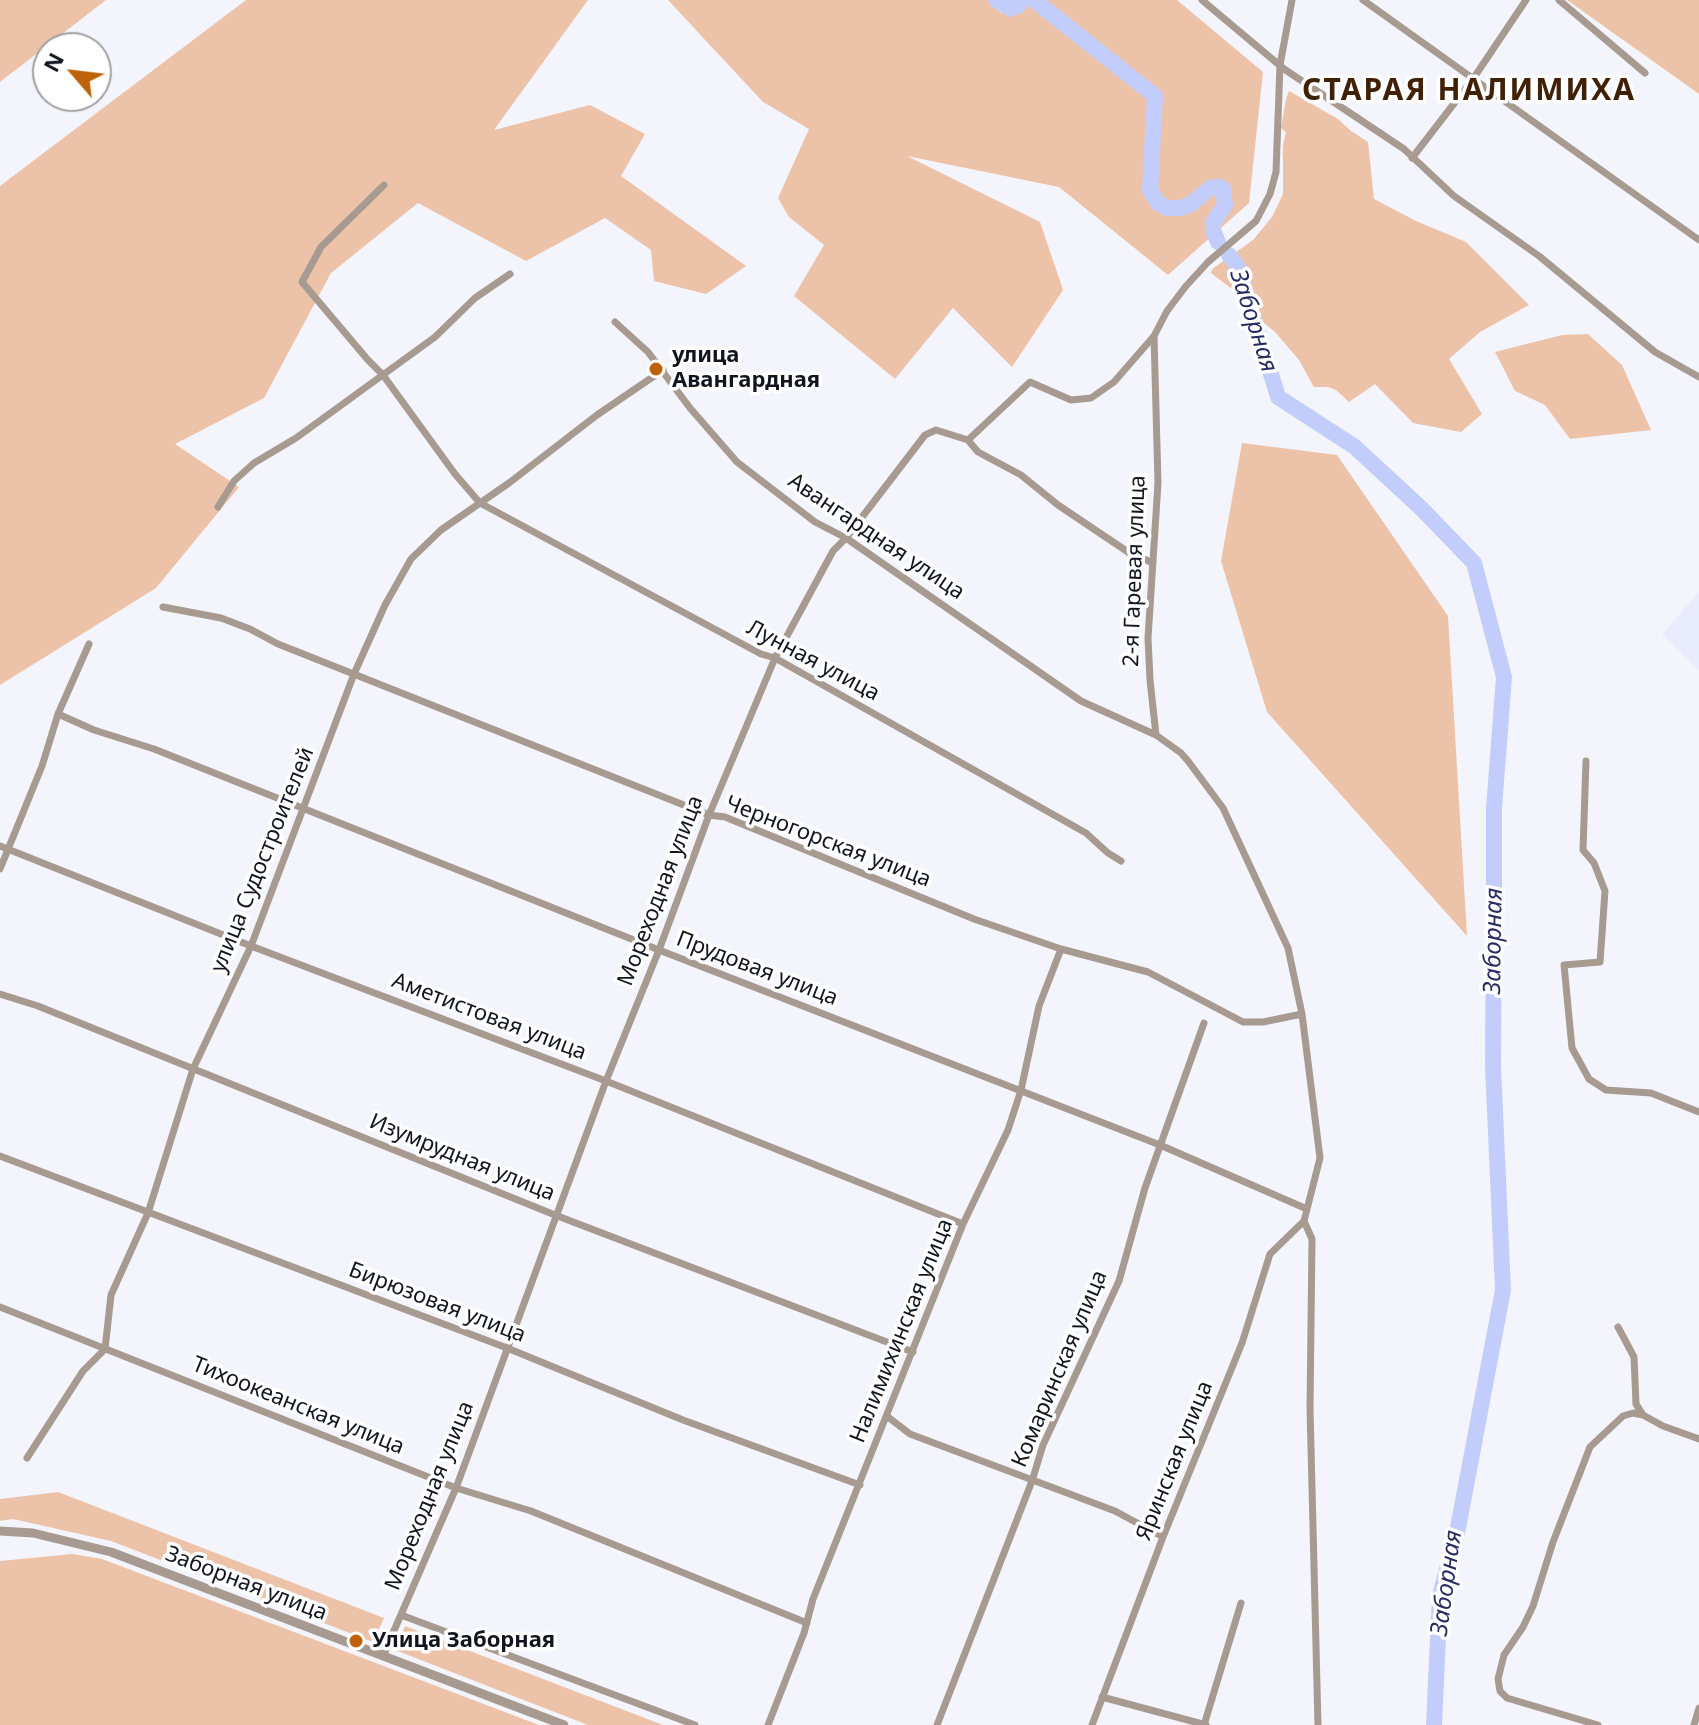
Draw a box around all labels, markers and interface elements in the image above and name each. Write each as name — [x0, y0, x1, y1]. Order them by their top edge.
north arrow — [32, 32, 112, 112]
text: N — [35, 47, 70, 77]
district label: СТАРАЯ НАЛИМИХА — [1302, 73, 1636, 109]
water label: Заборная — [1223, 266, 1283, 376]
place label: улица Авангардная — [672, 343, 820, 394]
marker: улица Авангардная — [647, 360, 665, 378]
street label: Авангардная улица — [783, 468, 969, 606]
street label: 2-я Гаревая улица — [1118, 475, 1152, 667]
street label: Лунная улица — [742, 615, 884, 707]
street label: улица Судостроителей — [206, 743, 320, 977]
street label: Черногорская улица — [722, 791, 934, 893]
street label: Мореходная улица — [613, 792, 709, 990]
water label: Заборная — [1479, 888, 1509, 994]
street label: Прудовая улица — [673, 926, 841, 1012]
street label: Аметистовая улица — [388, 968, 590, 1066]
street label: Изумрудная улица — [365, 1109, 559, 1207]
street label: Налимихинская улица — [845, 1215, 959, 1447]
street label: Бирюзовая улица — [345, 1257, 529, 1349]
street label: Комаринская улица — [1007, 1267, 1113, 1471]
street label: Тихоокеанская улица — [188, 1351, 408, 1461]
street label: Яринская улица — [1131, 1377, 1219, 1545]
street label: Мореходная улица — [380, 1398, 480, 1594]
water label: Заборная — [1425, 1528, 1469, 1638]
street label: Заборная улица — [161, 1541, 331, 1627]
place label: Улица Заборная — [372, 1628, 555, 1654]
marker: Улица Заборная — [347, 1632, 365, 1650]

